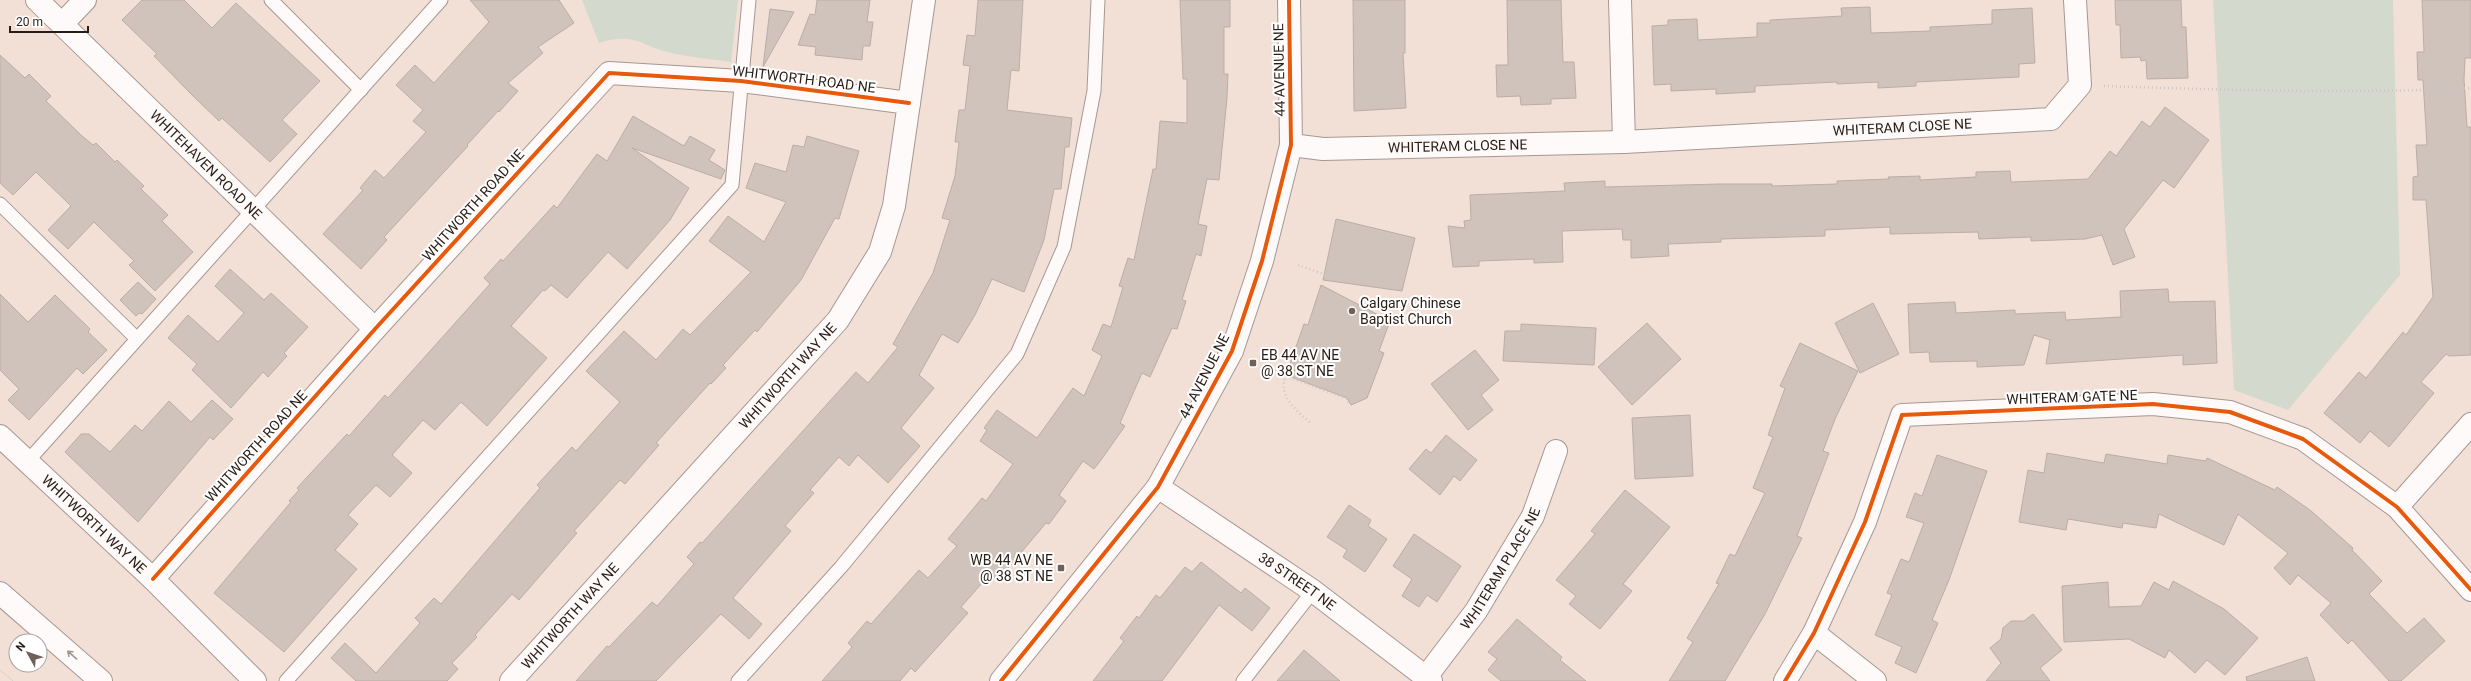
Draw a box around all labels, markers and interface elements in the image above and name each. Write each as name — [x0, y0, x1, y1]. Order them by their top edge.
scale bar — [10, 8, 88, 34]
text: 20 m — [16, 15, 43, 29]
street label: 44 AVENUE NE — [1270, 23, 1288, 117]
street label: WHITWORTH ROAD NE — [731, 62, 877, 96]
street label: WHITEHAVEN ROAD NE — [147, 107, 265, 222]
street label: WHITERAM CLOSE NE — [1832, 115, 1972, 139]
street label: WHITERAM CLOSE NE — [1388, 136, 1528, 155]
street label: WHITWORTH ROAD NE — [419, 146, 527, 264]
place label: Calgary Chinese Baptist Church — [1360, 295, 1461, 327]
marker: Calgary Chinese Baptist Church — [1347, 306, 1357, 316]
street label: WHITWORTH WAY NE — [736, 319, 840, 432]
street label: 44 AVENUE NE — [1176, 331, 1232, 421]
place label: EB 44 AV NE @ 38 ST NE — [1261, 347, 1339, 379]
marker: EB 44 AV NE @ 38 ST NE — [1248, 358, 1258, 368]
street label: WHITWORTH ROAD NE — [202, 387, 310, 505]
street label: WHITERAM GATE NE — [2006, 387, 2138, 407]
street label: WHITWORTH WAY NE — [39, 471, 150, 577]
street label: WHITERAM PLACE NE — [1457, 505, 1543, 632]
street label: 38 STREET NE — [1256, 549, 1339, 613]
place label: WB 44 AV NE @ 38 ST NE — [970, 552, 1053, 584]
street label: WHITWORTH WAY NE — [518, 560, 622, 672]
marker: WB 44 AV NE @ 38 ST NE — [1056, 563, 1066, 573]
north arrow — [8, 633, 48, 673]
text: N — [13, 640, 28, 654]
one-way arrow — [67, 651, 77, 660]

